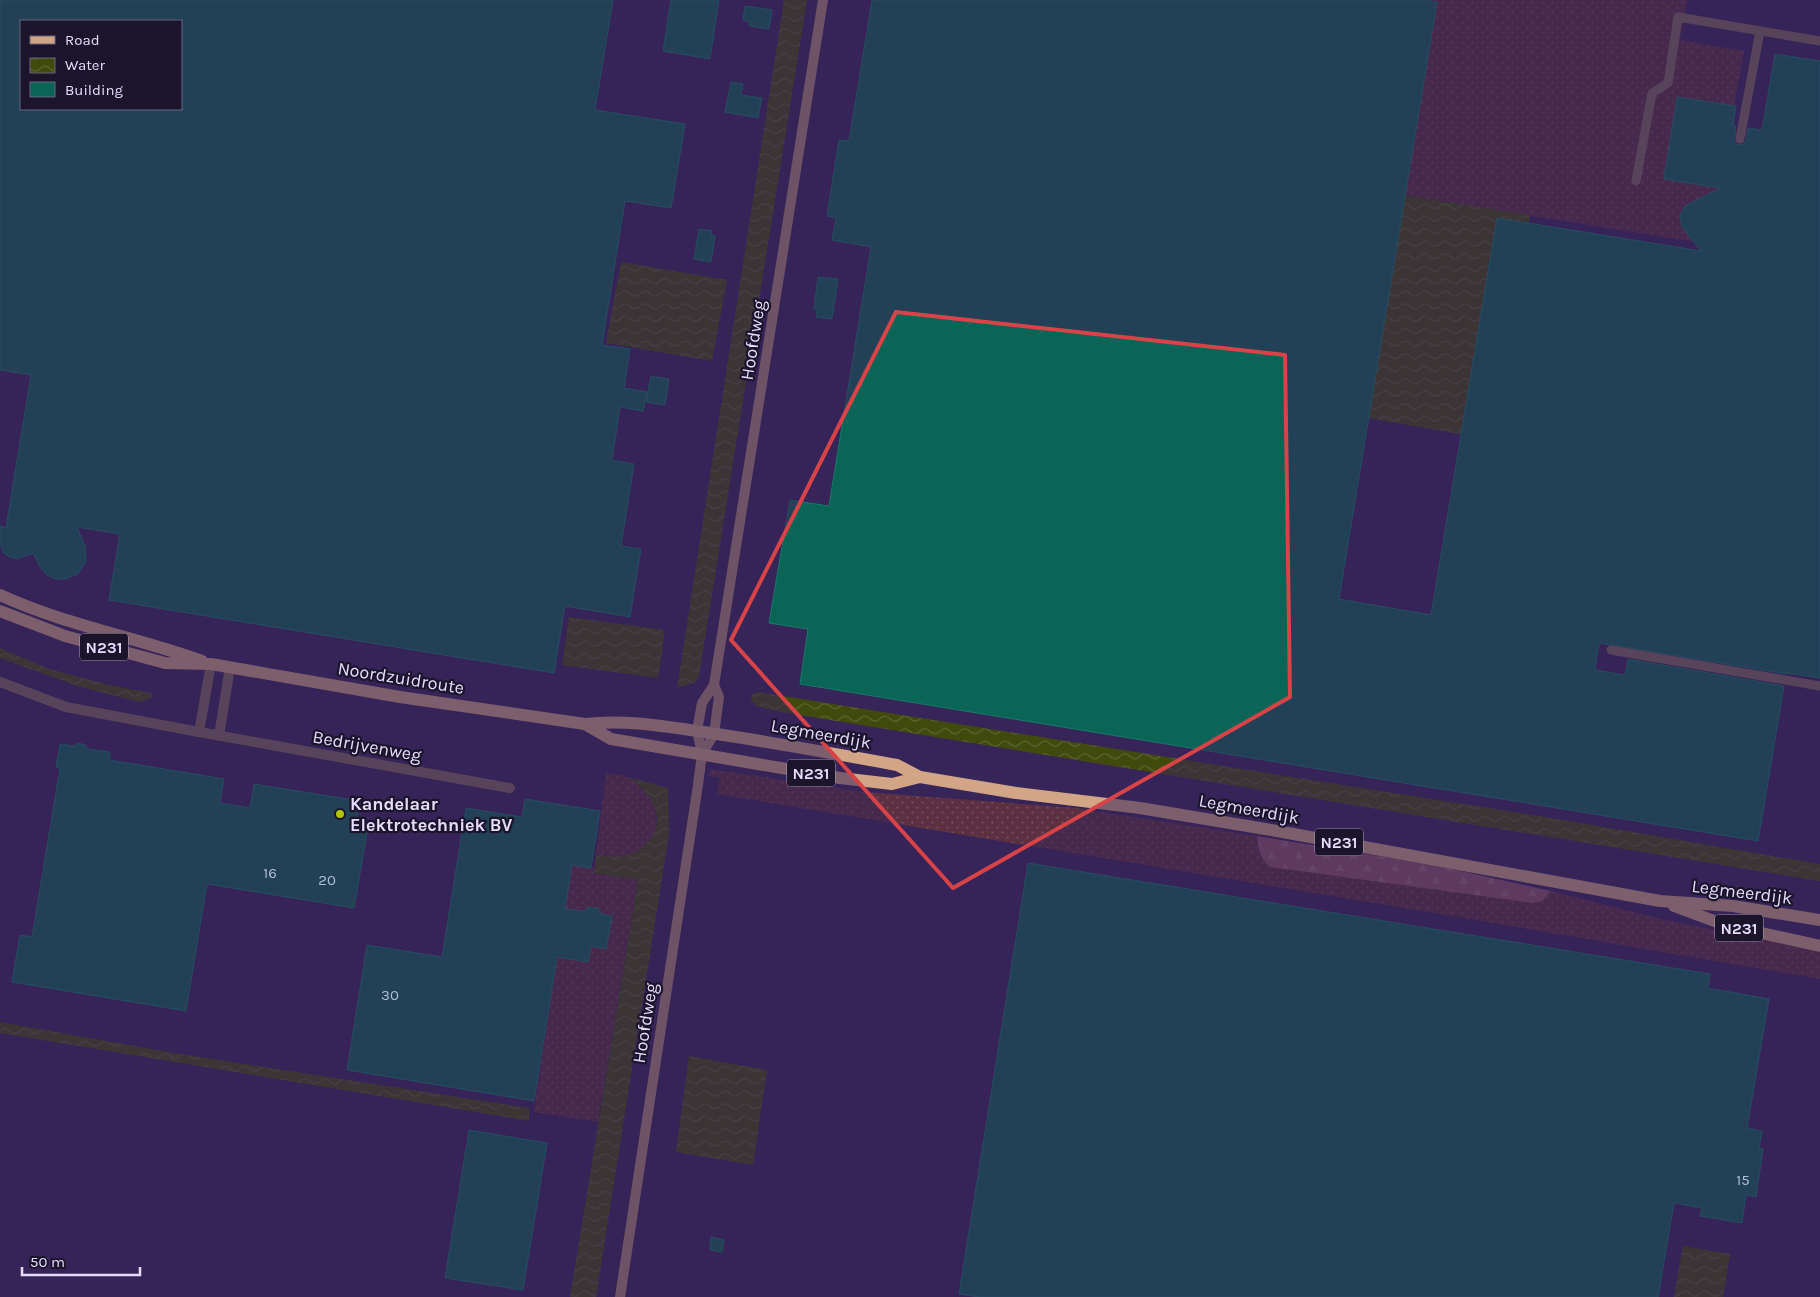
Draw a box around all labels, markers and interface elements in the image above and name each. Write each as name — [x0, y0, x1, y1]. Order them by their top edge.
legend — [20, 20, 182, 110]
text: Road — [65, 31, 100, 49]
text: Water — [65, 56, 106, 74]
text: Building — [65, 81, 123, 99]
street label: Hoofdweg — [736, 298, 770, 382]
road number: N231 — [80, 634, 128, 660]
street label: Noordzuidroute — [336, 657, 466, 699]
street label: Legmeerdijk — [769, 714, 873, 754]
street label: Bedrijvenweg — [311, 726, 423, 766]
road number: N231 — [787, 760, 835, 786]
street label: Legmeerdijk — [1197, 789, 1301, 829]
place label: Kandelaar Elektrotechniek BV — [350, 793, 512, 836]
marker: Kandelaar Elektrotechniek BV — [334, 808, 346, 820]
road number: N231 — [1315, 829, 1363, 856]
house number: 16 — [263, 864, 277, 882]
house number: 20 — [318, 871, 336, 889]
street label: Legmeerdijk — [1690, 875, 1794, 909]
road number: N231 — [1715, 914, 1763, 941]
street label: Hoofdweg — [628, 981, 662, 1065]
house number: 30 — [381, 986, 399, 1004]
house number: 15 — [1736, 1171, 1750, 1189]
scale bar — [22, 1244, 140, 1276]
text: 50 m — [30, 1253, 65, 1271]

